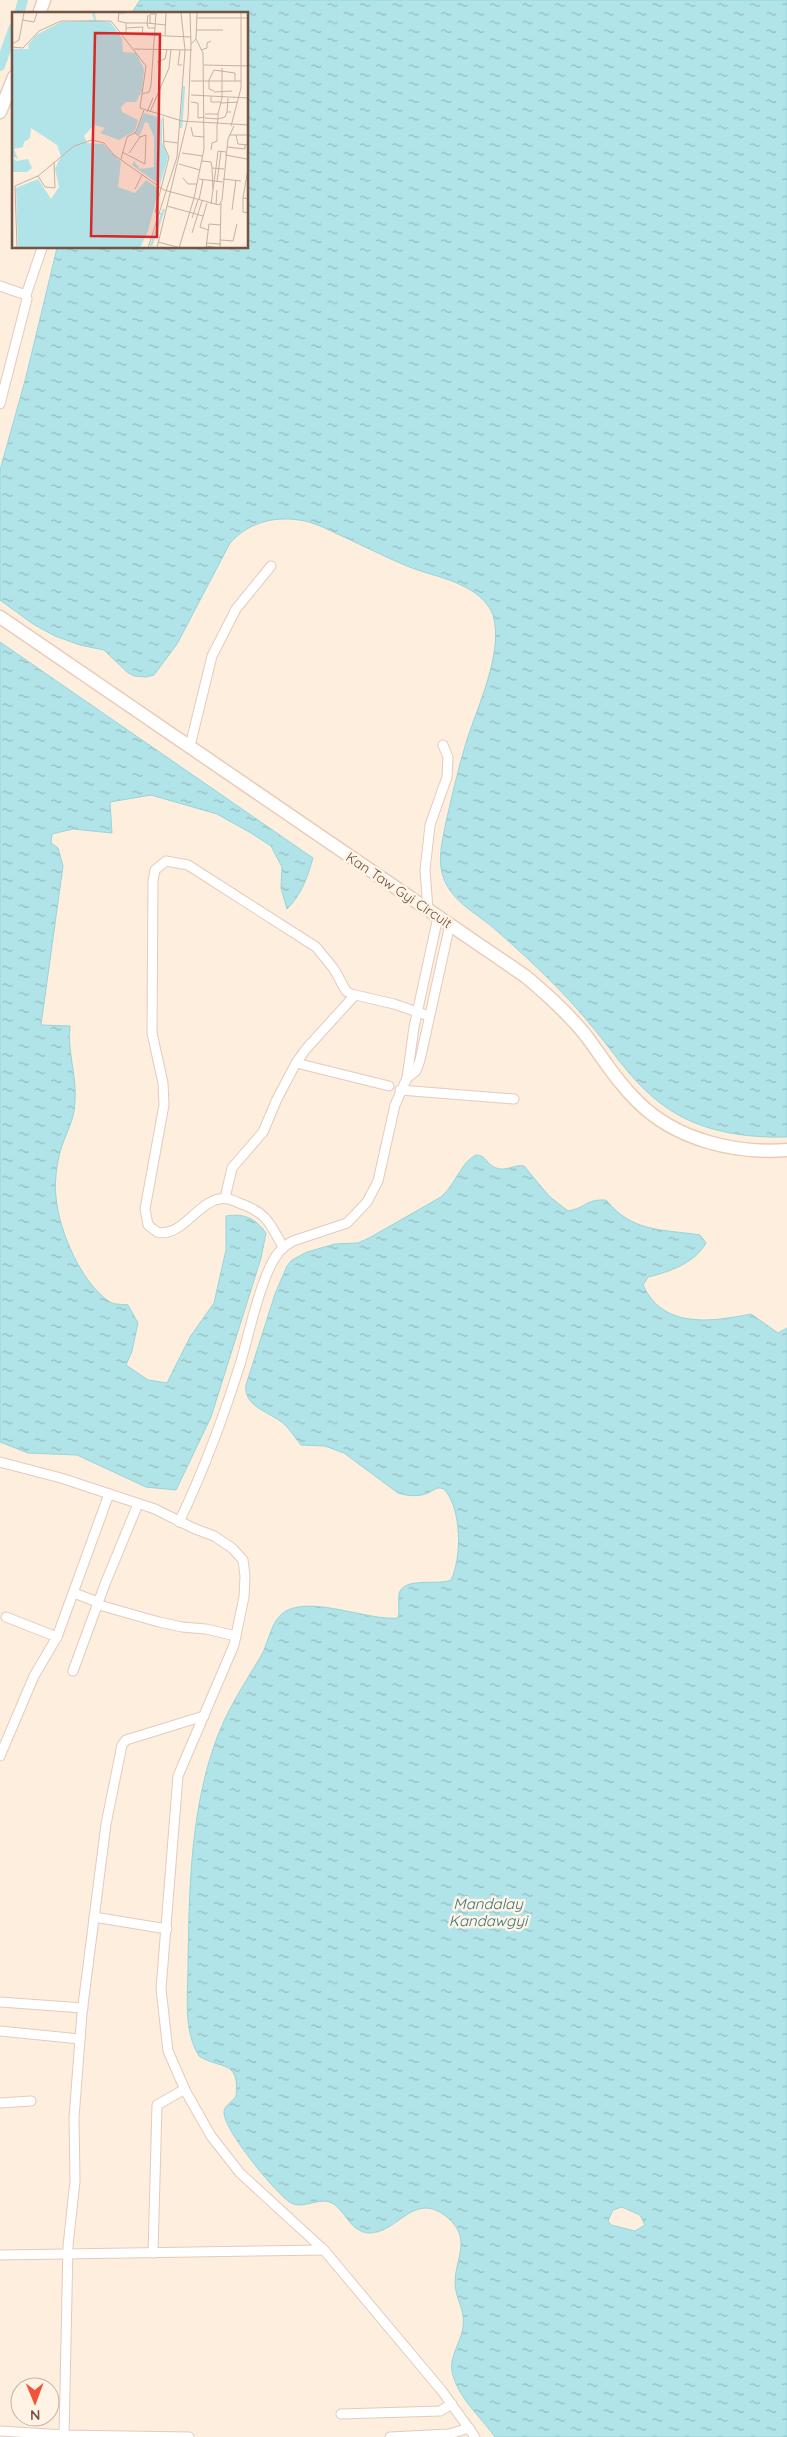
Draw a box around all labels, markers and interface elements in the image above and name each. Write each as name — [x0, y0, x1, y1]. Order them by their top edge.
inset map — [12, 12, 249, 249]
street label: Kan Taw Gyi Circuit — [342, 848, 456, 932]
water label: Mandalay Kandawgyi — [449, 1894, 529, 1930]
north arrow — [10, 2377, 60, 2427]
text: N — [30, 2406, 41, 2424]

